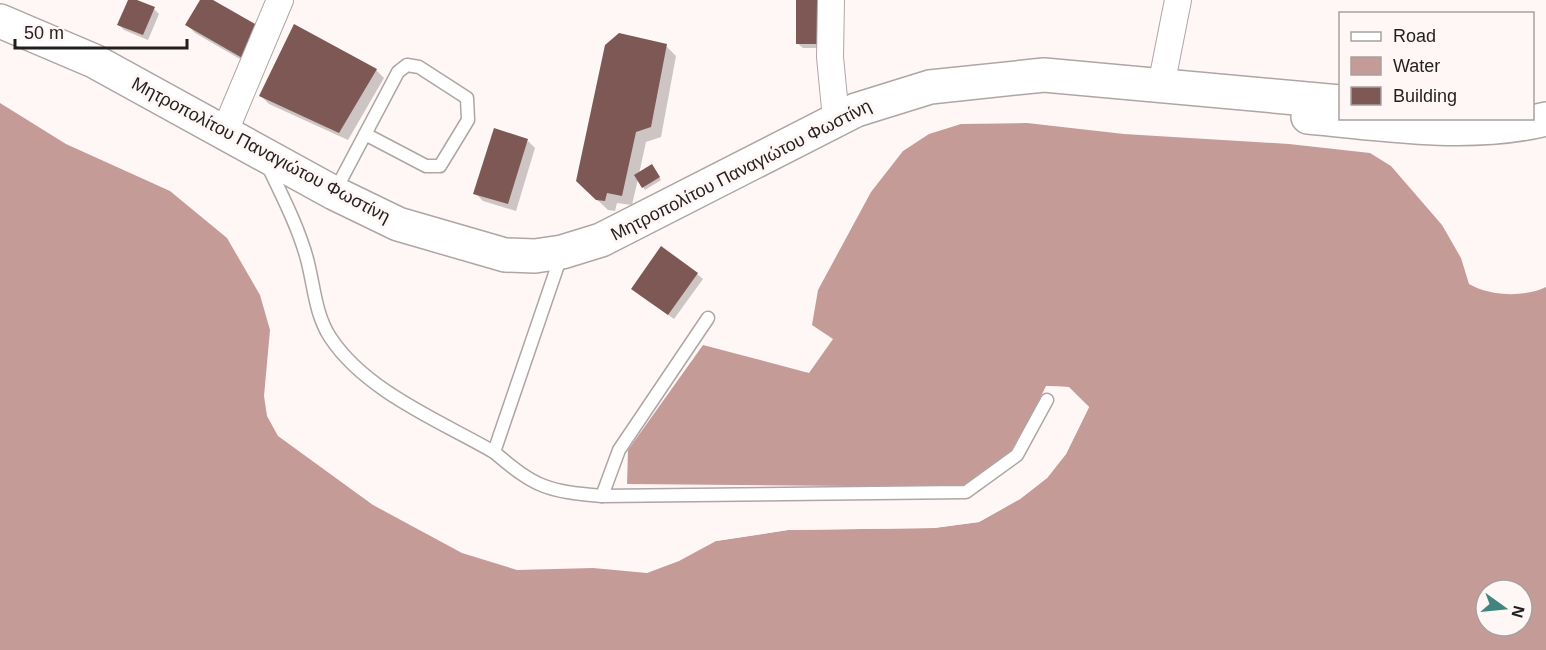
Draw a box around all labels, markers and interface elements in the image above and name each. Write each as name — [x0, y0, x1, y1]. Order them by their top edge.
scale bar — [15, 12, 188, 50]
legend — [1339, 12, 1534, 120]
text: 50 m — [24, 23, 64, 43]
text: Road — [1393, 26, 1436, 46]
text: Water — [1393, 56, 1440, 76]
street label: Μητροπολίτου Παναγιώτου Φωστίνη — [128, 73, 394, 227]
text: Building — [1393, 86, 1457, 106]
street label: Μητροπολίτου Παναγιώτου Φωστίνη — [607, 95, 875, 245]
north arrow — [1474, 578, 1534, 638]
text: N — [1508, 604, 1528, 620]

